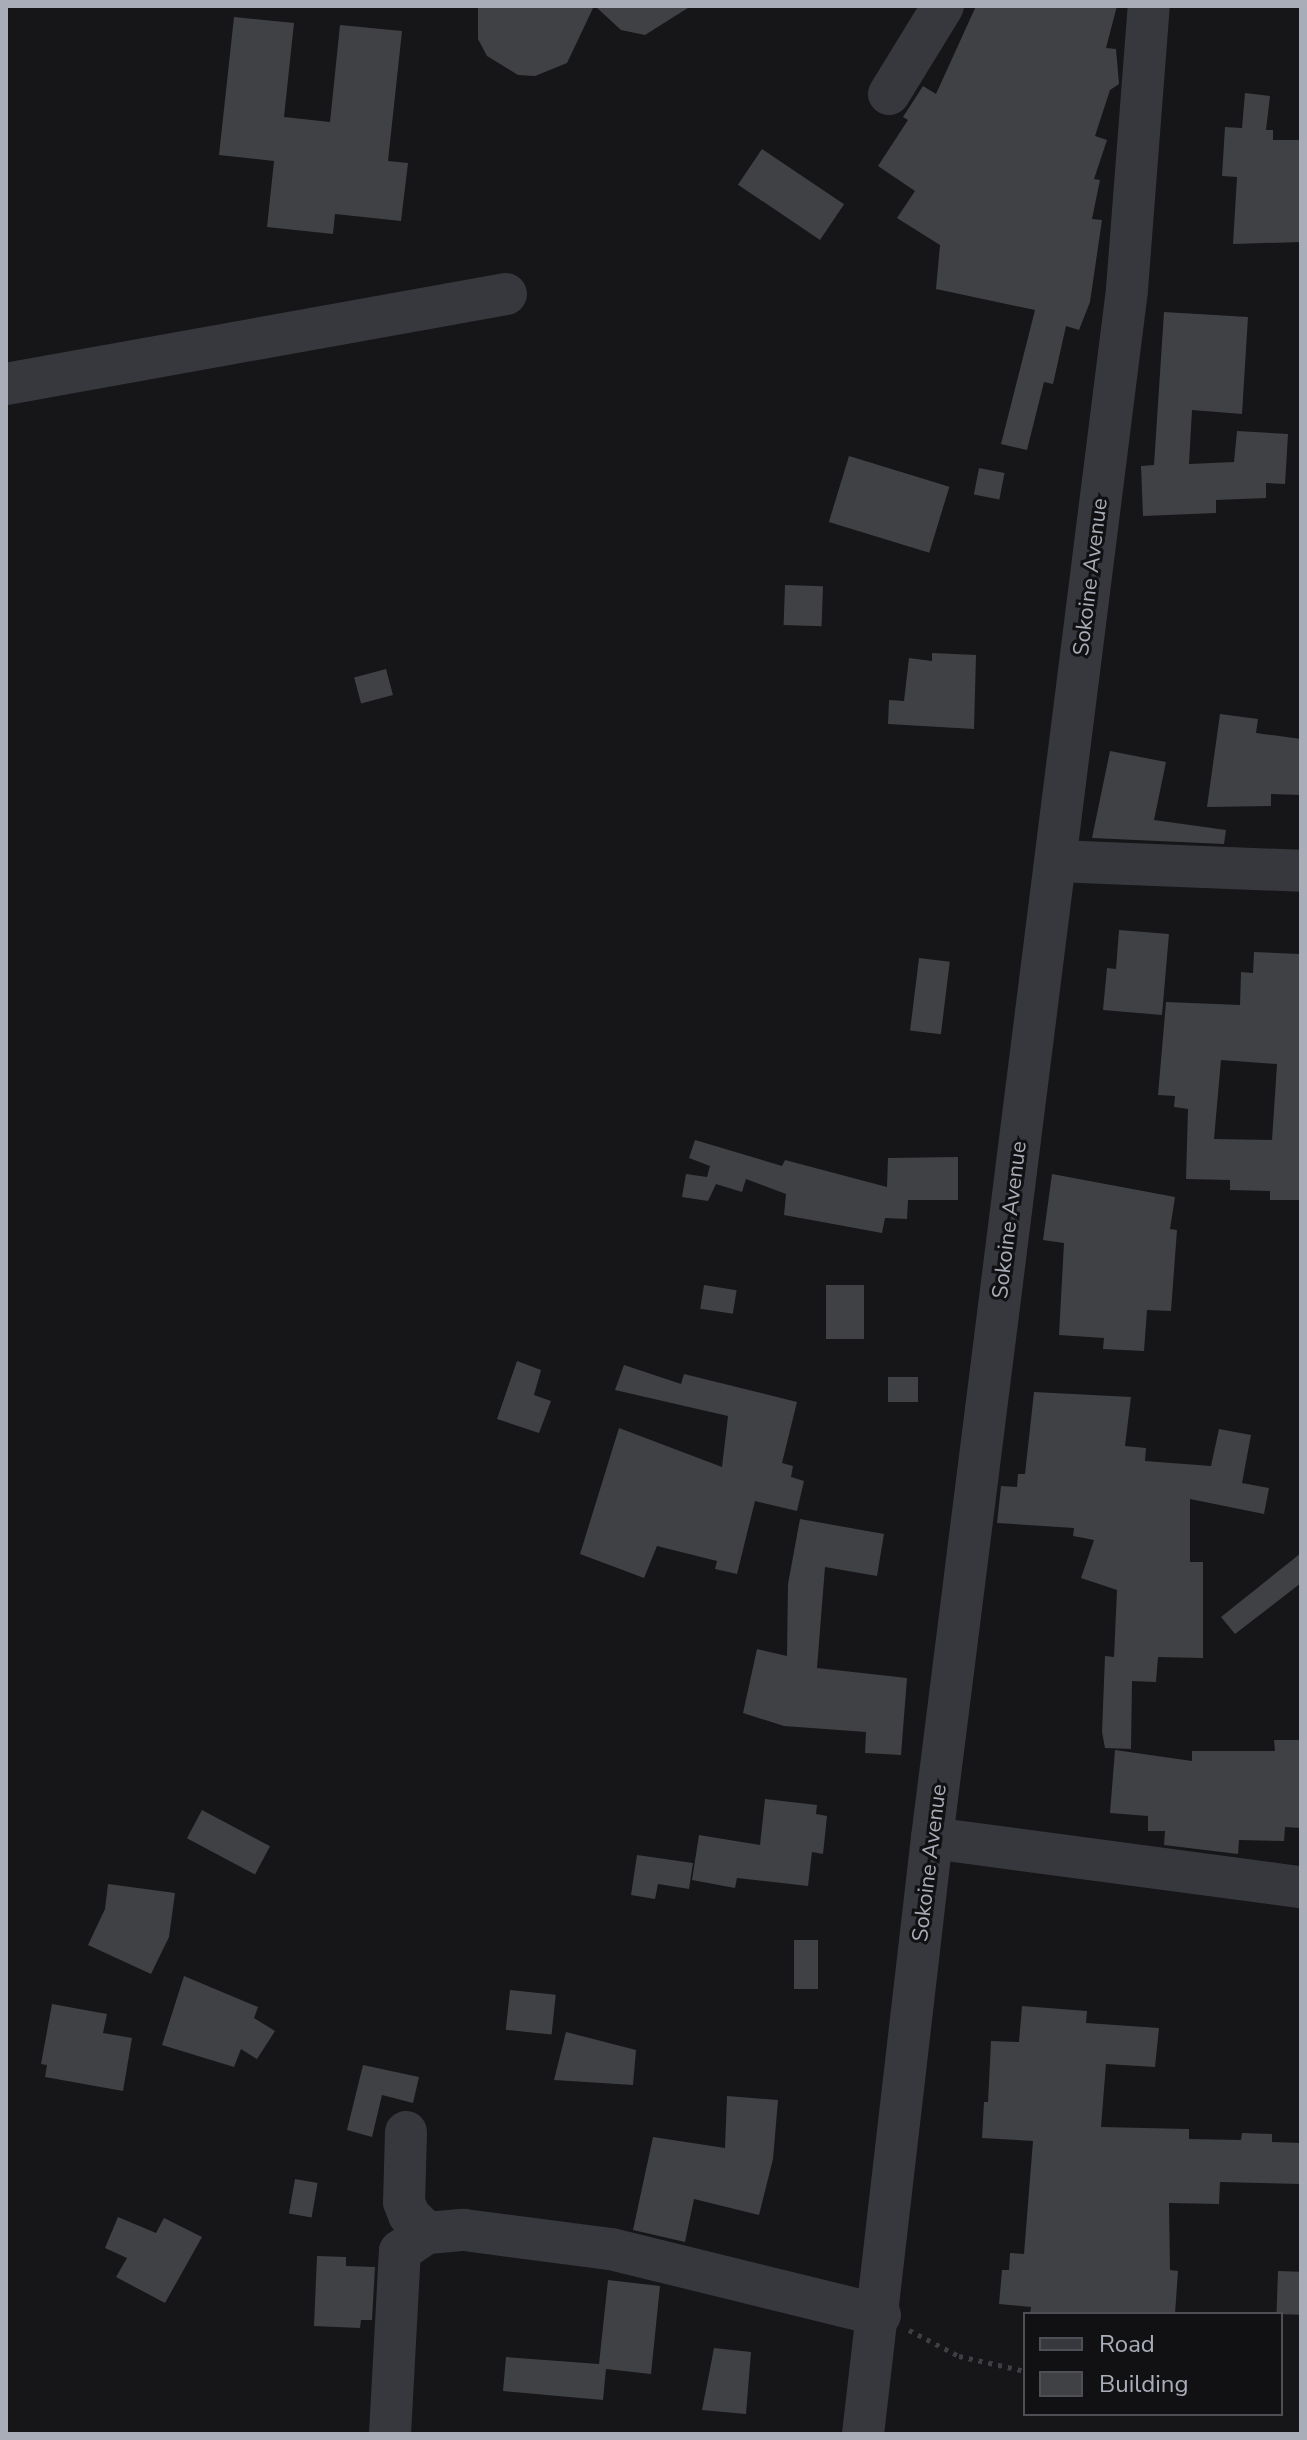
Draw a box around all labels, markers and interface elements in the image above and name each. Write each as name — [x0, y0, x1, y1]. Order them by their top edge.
street label: Sokoine Avenue — [1068, 497, 1114, 657]
street label: Sokoine Avenue — [987, 1140, 1033, 1300]
street label: Sokoine Avenue — [907, 1783, 953, 1943]
legend — [1023, 2312, 1283, 2416]
text: Road — [1099, 2328, 1155, 2360]
text: Building — [1099, 2368, 1189, 2400]

